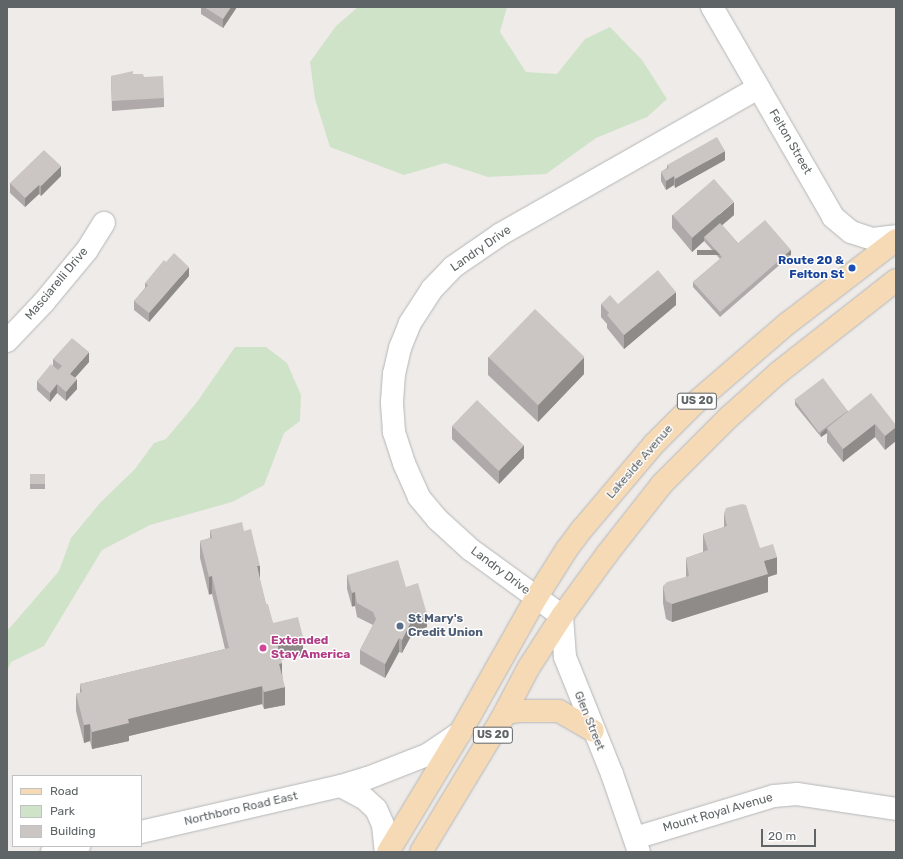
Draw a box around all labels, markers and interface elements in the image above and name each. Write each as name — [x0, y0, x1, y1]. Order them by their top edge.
street label: Felton Street — [766, 107, 814, 177]
street label: Landry Drive — [448, 223, 514, 275]
street label: Masciarelli Drive — [23, 245, 91, 323]
place label: Route 20 & Felton St — [778, 254, 844, 282]
marker: Route 20 & Felton St — [847, 263, 857, 273]
road number: US 20 — [676, 392, 718, 410]
street label: Lakeside Avenue — [604, 422, 676, 502]
street label: Landry Drive — [467, 544, 533, 598]
place label: St Mary's Credit Union — [408, 612, 483, 640]
marker: St Mary's Credit Union — [395, 621, 405, 631]
place label: Extended Stay America — [271, 634, 351, 662]
marker: Extended Stay America — [258, 643, 268, 653]
street label: Glen Street — [571, 689, 607, 753]
road number: US 20 — [472, 726, 514, 744]
legend — [12, 775, 142, 847]
text: Road — [50, 784, 78, 798]
street label: Northboro Road East — [183, 789, 299, 829]
street label: Mount Royal Avenue — [661, 790, 775, 836]
text: Park — [50, 804, 75, 818]
scale bar — [763, 821, 818, 847]
text: Building — [50, 824, 96, 838]
text: 20 m — [768, 829, 796, 843]

